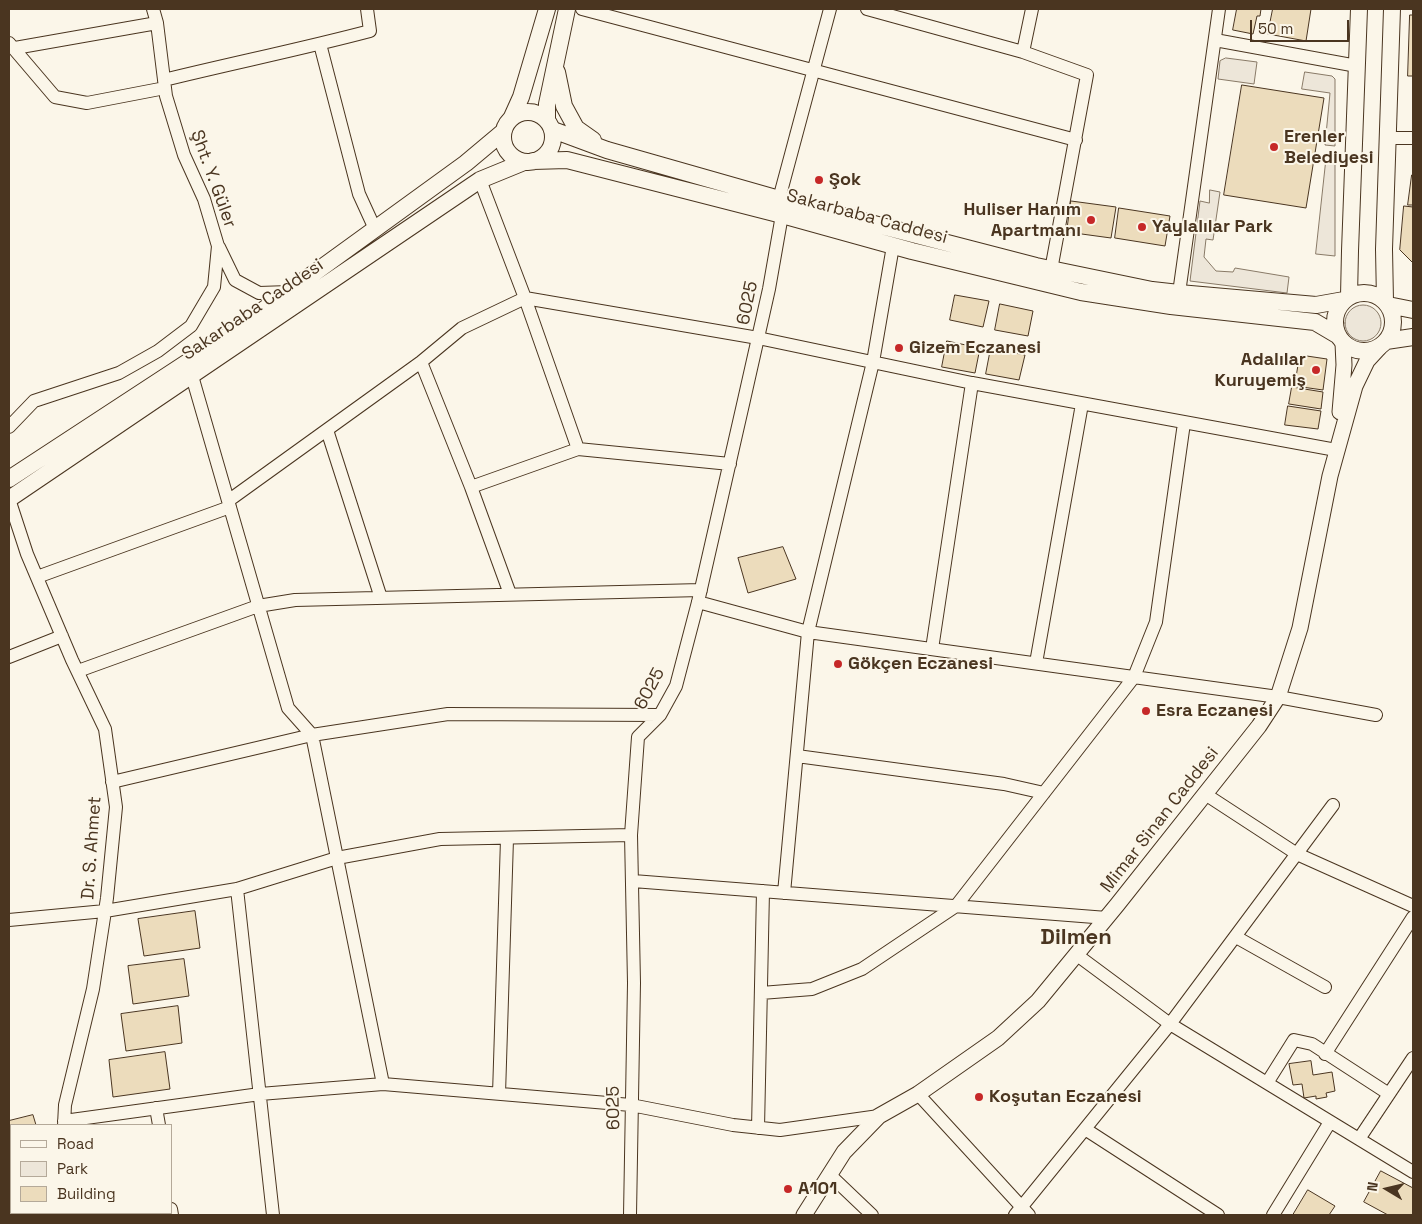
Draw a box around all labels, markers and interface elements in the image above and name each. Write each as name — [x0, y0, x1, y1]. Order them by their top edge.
scale bar — [1252, 10, 1351, 42]
text: 50 m — [1258, 19, 1293, 38]
place label: Erenler Belediyesi — [1284, 126, 1373, 168]
street label: Şht. Y. Güler — [185, 127, 241, 231]
marker: Erenler Belediyesi — [1268, 141, 1280, 153]
place label: Şok — [829, 169, 861, 191]
marker: Şok — [813, 174, 825, 186]
street label: Sakarbaba Caddesi — [784, 185, 950, 249]
place label: Huliser Hanım Apartmanı — [964, 199, 1081, 242]
marker: Huliser Hanım Apartmanı — [1085, 214, 1097, 226]
place label: Yaylalılar Park — [1152, 216, 1273, 238]
marker: Yaylalılar Park — [1136, 221, 1148, 233]
street label: Sakarbaba Caddesi — [178, 255, 328, 365]
street label: 6025 — [733, 279, 763, 327]
place label: Gizem Eczanesi — [909, 337, 1041, 359]
marker: Gizem Eczanesi — [893, 342, 905, 354]
place label: Adalılar Kuruyemiş — [1215, 349, 1306, 392]
marker: Adalılar Kuruyemiş — [1310, 364, 1322, 376]
place label: Gökçen Eczanesi — [848, 653, 993, 675]
marker: Gökçen Eczanesi — [832, 658, 844, 670]
street label: 6025 — [630, 664, 670, 714]
place label: Esra Eczanesi — [1156, 700, 1273, 722]
marker: Esra Eczanesi — [1140, 705, 1152, 717]
street label: Mimar Sinan Caddesi — [1096, 743, 1224, 897]
street label: Dr. S. Ahmet — [78, 796, 106, 900]
district label: Dilmen — [1040, 925, 1112, 951]
street label: 6025 — [603, 1086, 625, 1130]
place label: Koşutan Eczanesi — [989, 1086, 1142, 1108]
marker: Koşutan Eczanesi — [973, 1091, 985, 1103]
legend — [10, 1124, 172, 1214]
text: Road — [57, 1134, 94, 1153]
text: Park — [57, 1159, 88, 1178]
north arrow — [1362, 1164, 1412, 1214]
place label: A101 — [798, 1178, 837, 1200]
text: N — [1363, 1181, 1382, 1193]
marker: A101 — [782, 1183, 794, 1195]
text: Building — [57, 1184, 116, 1203]

